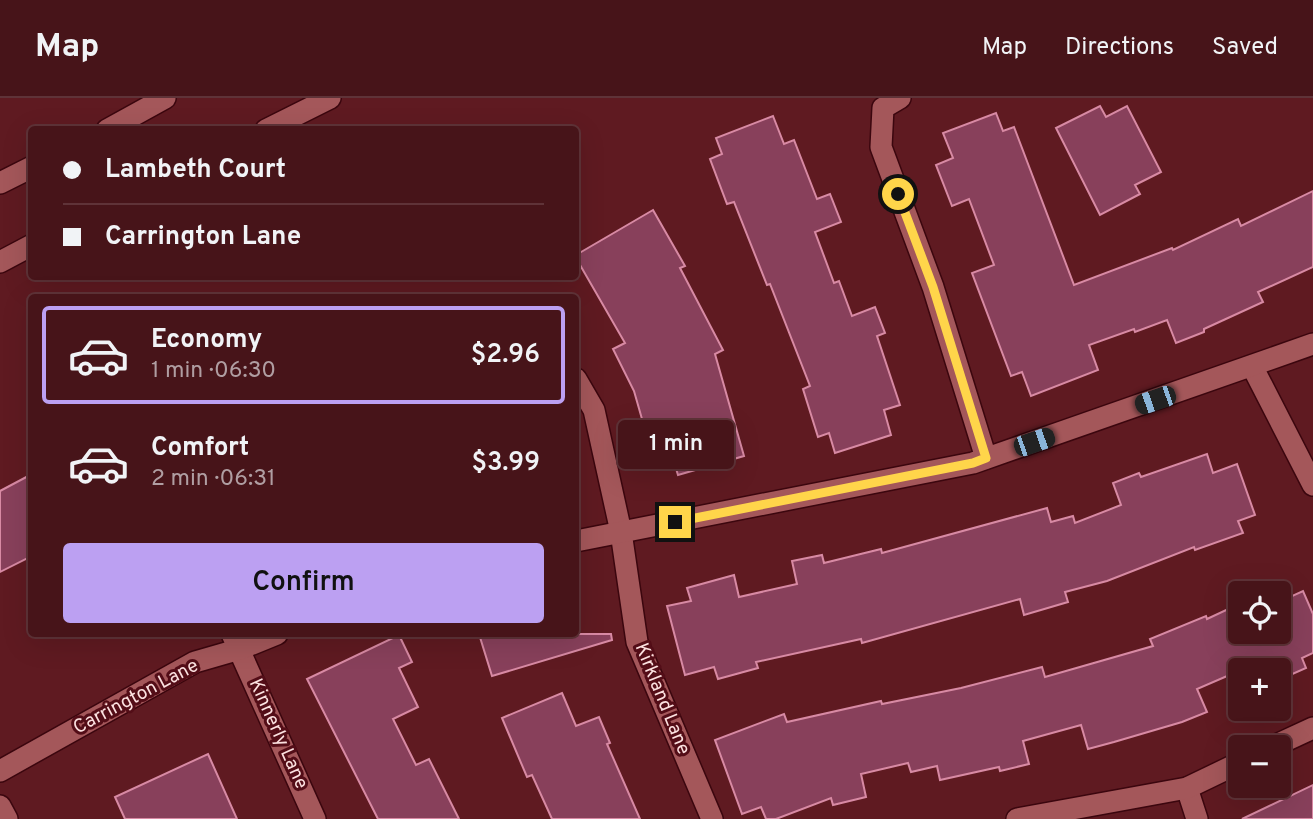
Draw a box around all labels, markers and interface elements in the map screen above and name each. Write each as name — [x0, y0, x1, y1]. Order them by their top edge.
text: Map — [35, 27, 99, 69]
text: Map — [982, 33, 1027, 63]
text: Directions — [1065, 33, 1174, 63]
text: Saved — [1212, 33, 1278, 63]
text: Lambeth Court — [105, 154, 286, 187]
route start — [882, 178, 914, 210]
text: Carrington Lane — [105, 221, 301, 254]
icon: car — [67, 324, 130, 387]
text: Economy — [151, 324, 262, 357]
text: $2.96 — [471, 339, 540, 372]
text: 1 min · 06:30 — [151, 357, 276, 386]
car — [1132, 383, 1179, 417]
callout: 1 min — [617, 420, 733, 470]
car — [1011, 425, 1058, 459]
text: 1 min — [649, 430, 703, 459]
icon: car — [67, 432, 130, 495]
text: Comfort — [151, 432, 249, 465]
text: $3.99 — [471, 447, 540, 480]
text: 2 min · 06:31 — [151, 465, 276, 494]
route end — [659, 506, 691, 538]
button: Confirm — [63, 543, 544, 623]
map controls — [1228, 581, 1291, 798]
button: locate — [1228, 581, 1291, 644]
street label: Kirkland Lane — [629, 640, 695, 758]
street label: Carrington Lane — [69, 654, 203, 740]
button: + — [1228, 658, 1291, 721]
street label: Kinnerly Lane — [243, 675, 313, 793]
button: − — [1228, 735, 1291, 798]

